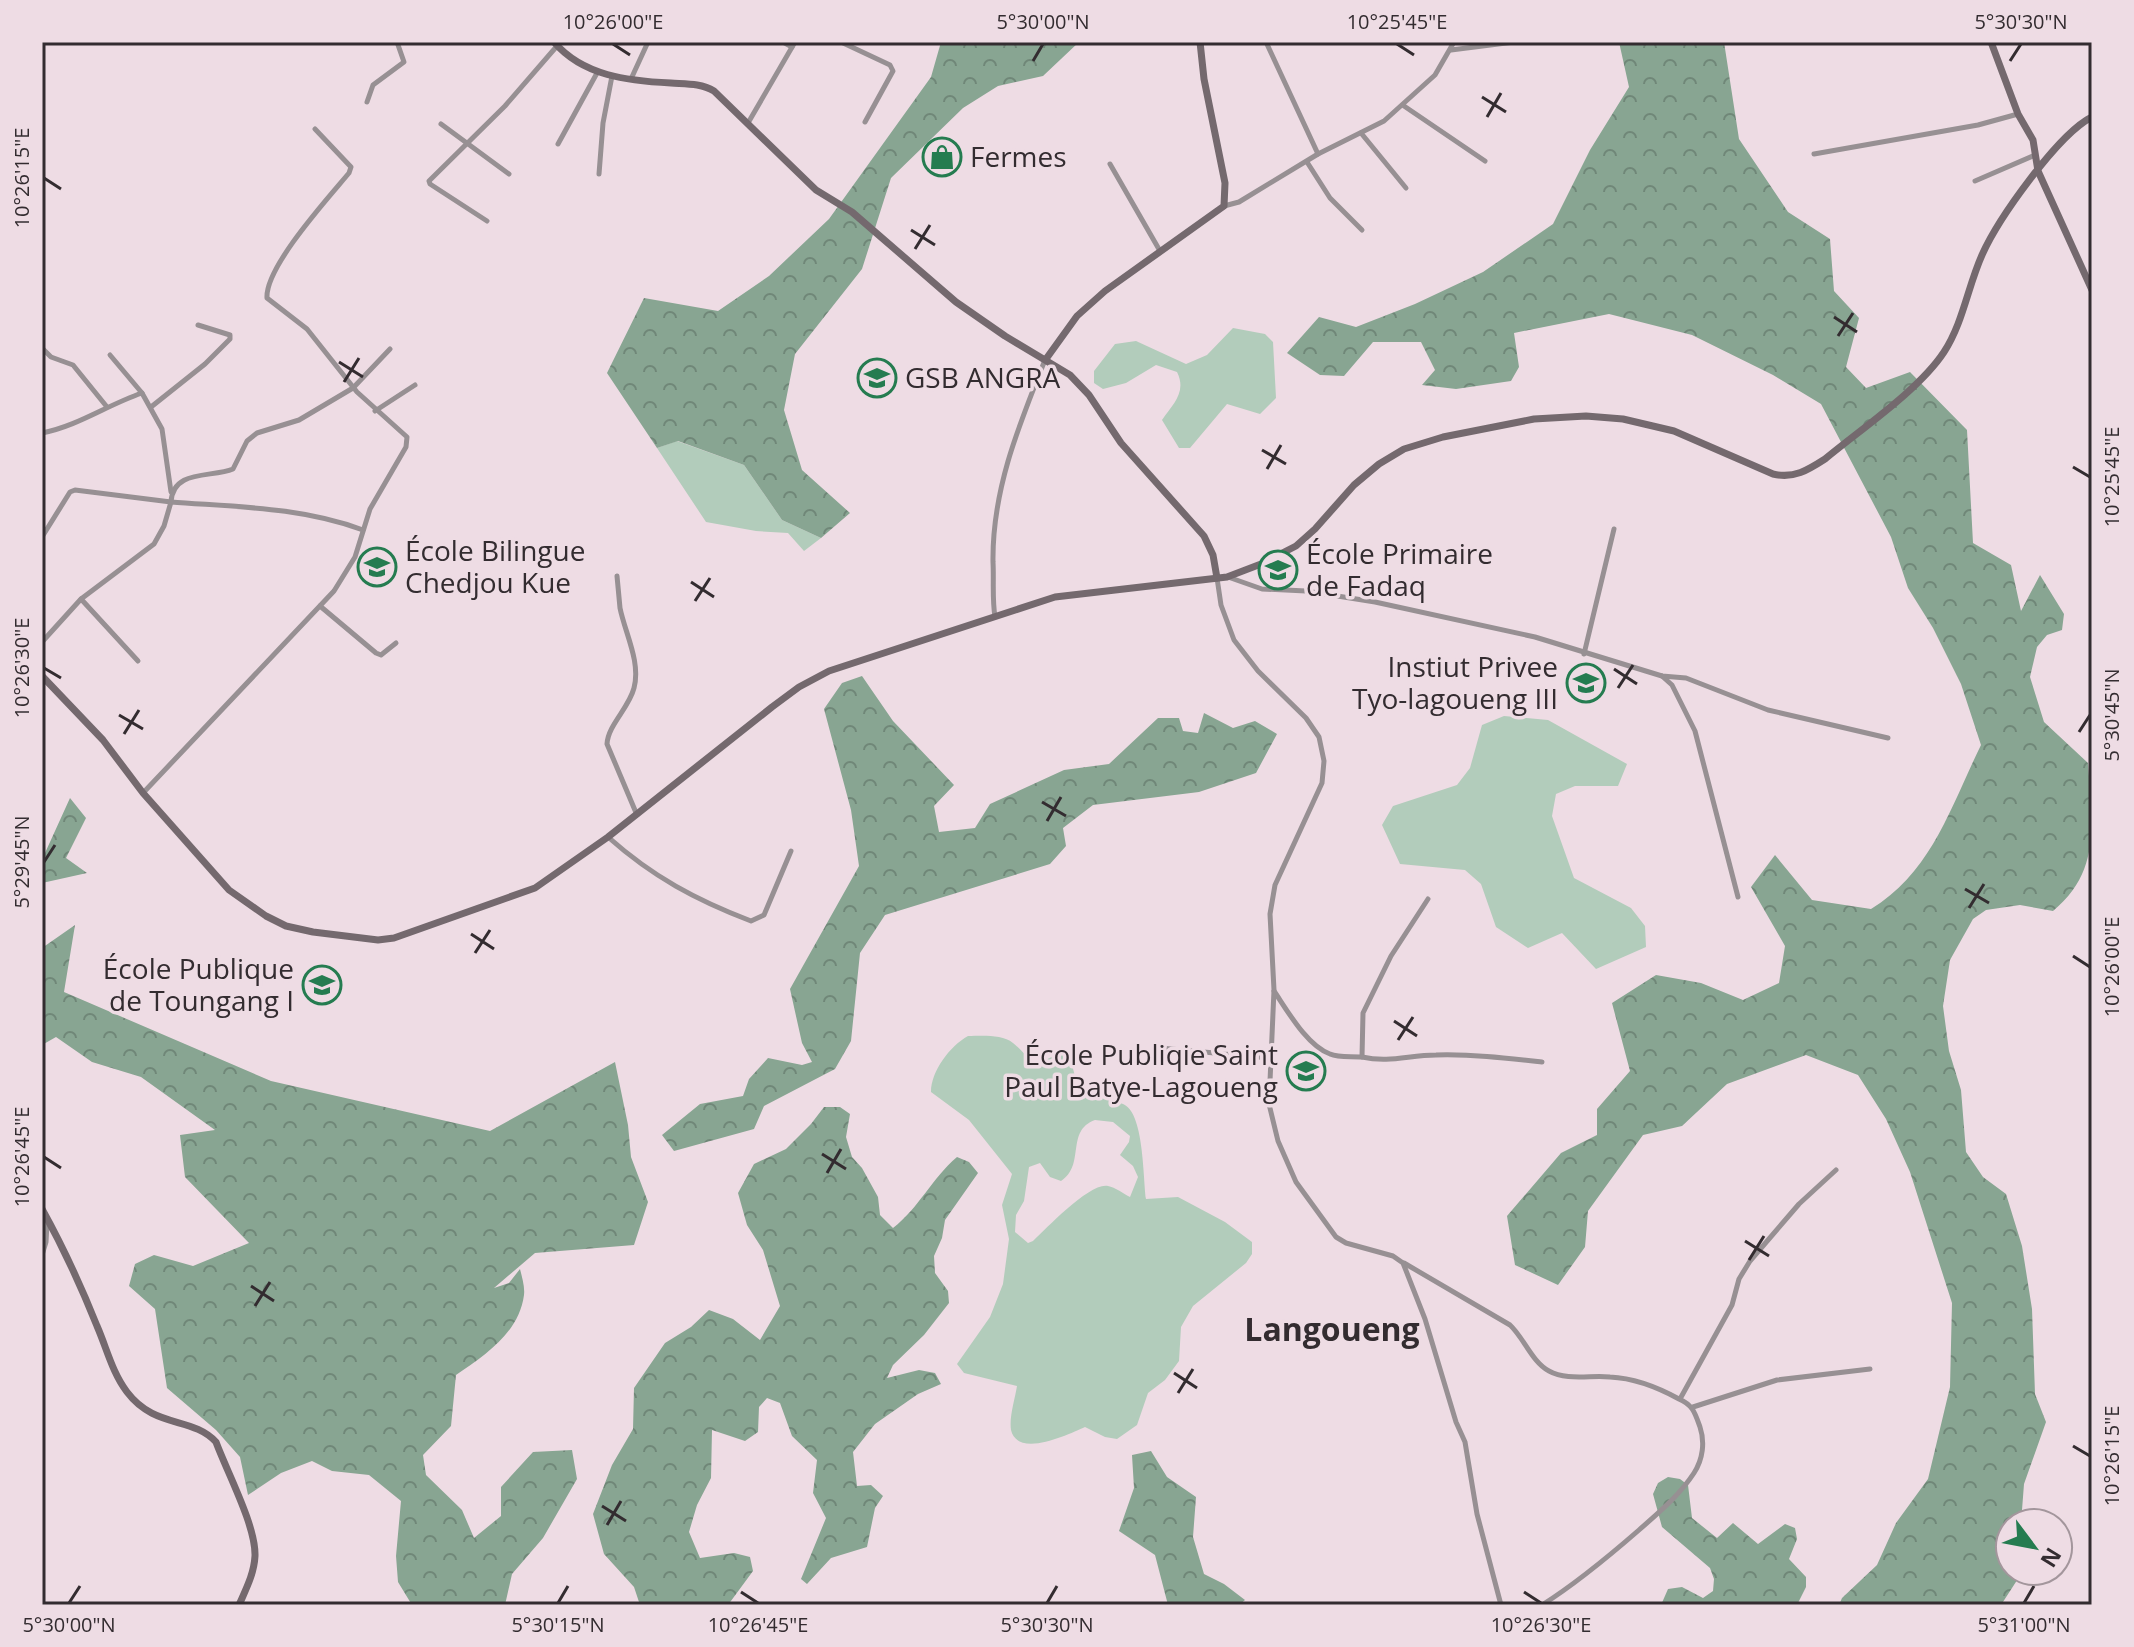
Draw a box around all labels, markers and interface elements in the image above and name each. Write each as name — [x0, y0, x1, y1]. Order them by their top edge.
text: 10°26'00"E — [563, 8, 663, 35]
text: 5°30'00"N — [996, 8, 1090, 35]
text: 10°25'45"E — [1347, 8, 1447, 35]
text: 5°30'30"N — [1974, 8, 2068, 35]
text: 10°26'15"E — [8, 128, 35, 228]
shop icon: Fermes — [921, 136, 963, 178]
place label: Fermes — [970, 137, 1067, 175]
school or university icon: GSB ANGRA — [856, 357, 898, 399]
place label: GSB ANGRA — [905, 358, 1060, 396]
text: 10°25'45"E — [2098, 427, 2125, 527]
place label: École Bilingue Chedjou Kue — [405, 531, 585, 601]
place label: École Primaire de Fadaq — [1306, 534, 1493, 604]
school or university icon: École Bilingue Chedjou Kue — [356, 546, 398, 588]
school or university icon: École Primaire de Fadaq — [1257, 549, 1299, 591]
text: 10°26'30"E — [8, 618, 35, 718]
place label: Instiut Privee Tyo-lagoueng III — [1352, 647, 1558, 717]
school or university icon: Instiut Privee Tyo-lagoueng III — [1565, 662, 1607, 704]
text: 5°30'45"N — [2098, 668, 2125, 762]
text: 5°29'45"N — [8, 815, 35, 909]
text: 10°26'00"E — [2098, 917, 2125, 1017]
place label: École Publique de Toungang I — [103, 949, 294, 1019]
school or university icon: École Publique de Toungang I — [301, 964, 343, 1006]
place label: École Publiqie Saint Paul Batye-Lagoueng — [1004, 1035, 1278, 1105]
school or university icon: École Publiqie Saint Paul Batye-Lagoueng — [1285, 1050, 1327, 1092]
text: 10°26'45"E — [8, 1107, 35, 1207]
district label: Langoueng — [1244, 1307, 1420, 1350]
text: 10°26'15"E — [2098, 1406, 2125, 1506]
north arrow — [1994, 1507, 2074, 1587]
text: N — [2034, 1543, 2069, 1574]
text: 5°30'00"N — [22, 1611, 116, 1638]
text: 5°30'15"N — [511, 1611, 605, 1638]
text: 10°26'45"E — [708, 1611, 808, 1638]
text: 5°30'30"N — [1000, 1611, 1094, 1638]
text: 10°26'30"E — [1491, 1611, 1591, 1638]
text: 5°31'00"N — [1977, 1611, 2071, 1638]

